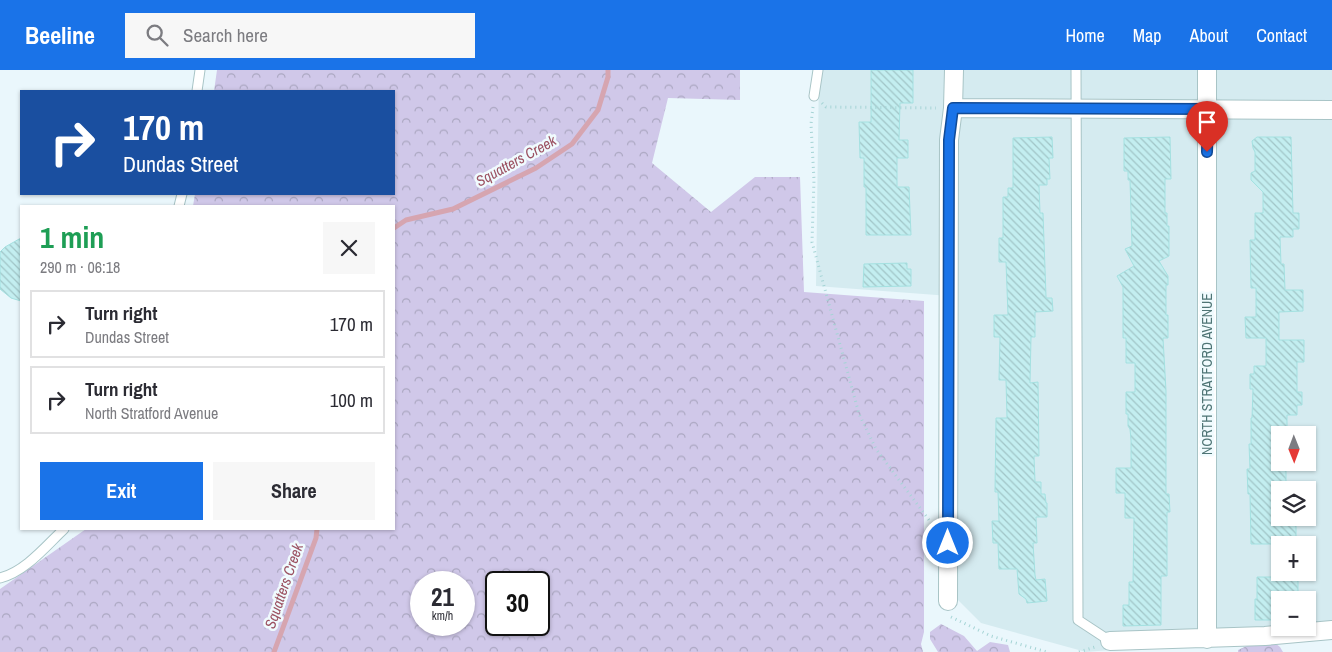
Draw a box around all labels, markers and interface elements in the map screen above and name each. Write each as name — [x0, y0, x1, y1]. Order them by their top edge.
search box — [125, 13, 475, 58]
text: Beeline — [25, 19, 95, 51]
icon: search — [143, 21, 171, 49]
text: Search here — [183, 22, 268, 48]
text: Home — [1065, 23, 1105, 48]
text: Map — [1133, 23, 1162, 48]
text: About — [1190, 23, 1228, 48]
text: Contact — [1256, 23, 1307, 48]
pin — [1186, 101, 1228, 152]
text: 170 m — [123, 104, 204, 151]
icon: arrive — [1193, 108, 1221, 136]
icon: right — [40, 110, 105, 175]
water label: Squatters Creek — [472, 129, 560, 191]
text: Dundas Street — [123, 149, 238, 179]
text: 1 min — [40, 217, 104, 257]
button: close — [323, 222, 375, 274]
text: 290 m · 06:18 — [40, 256, 120, 278]
street label: NORTH STRATFORD AVENUE — [1198, 293, 1216, 455]
text: Turn right — [85, 300, 157, 326]
icon: right — [42, 310, 70, 338]
text: 170 m — [330, 311, 373, 337]
text: Dundas Street — [85, 326, 169, 348]
text: Turn right — [85, 376, 157, 402]
icon: right — [42, 386, 70, 414]
text: 100 m — [330, 387, 373, 413]
text: North Stratford Avenue — [85, 402, 218, 424]
north arrow — [1271, 426, 1316, 471]
map controls — [1271, 426, 1316, 636]
button: Exit — [40, 462, 203, 520]
button: Share — [213, 462, 375, 520]
button: layers — [1271, 481, 1316, 526]
position arrow — [921, 516, 973, 568]
button: + — [1271, 536, 1316, 581]
water label: Squatters Creek — [259, 540, 308, 631]
speed limit sign: 30 — [485, 571, 550, 636]
text: 21 — [431, 580, 454, 614]
button: − — [1271, 591, 1316, 636]
text: km/h — [432, 608, 453, 624]

